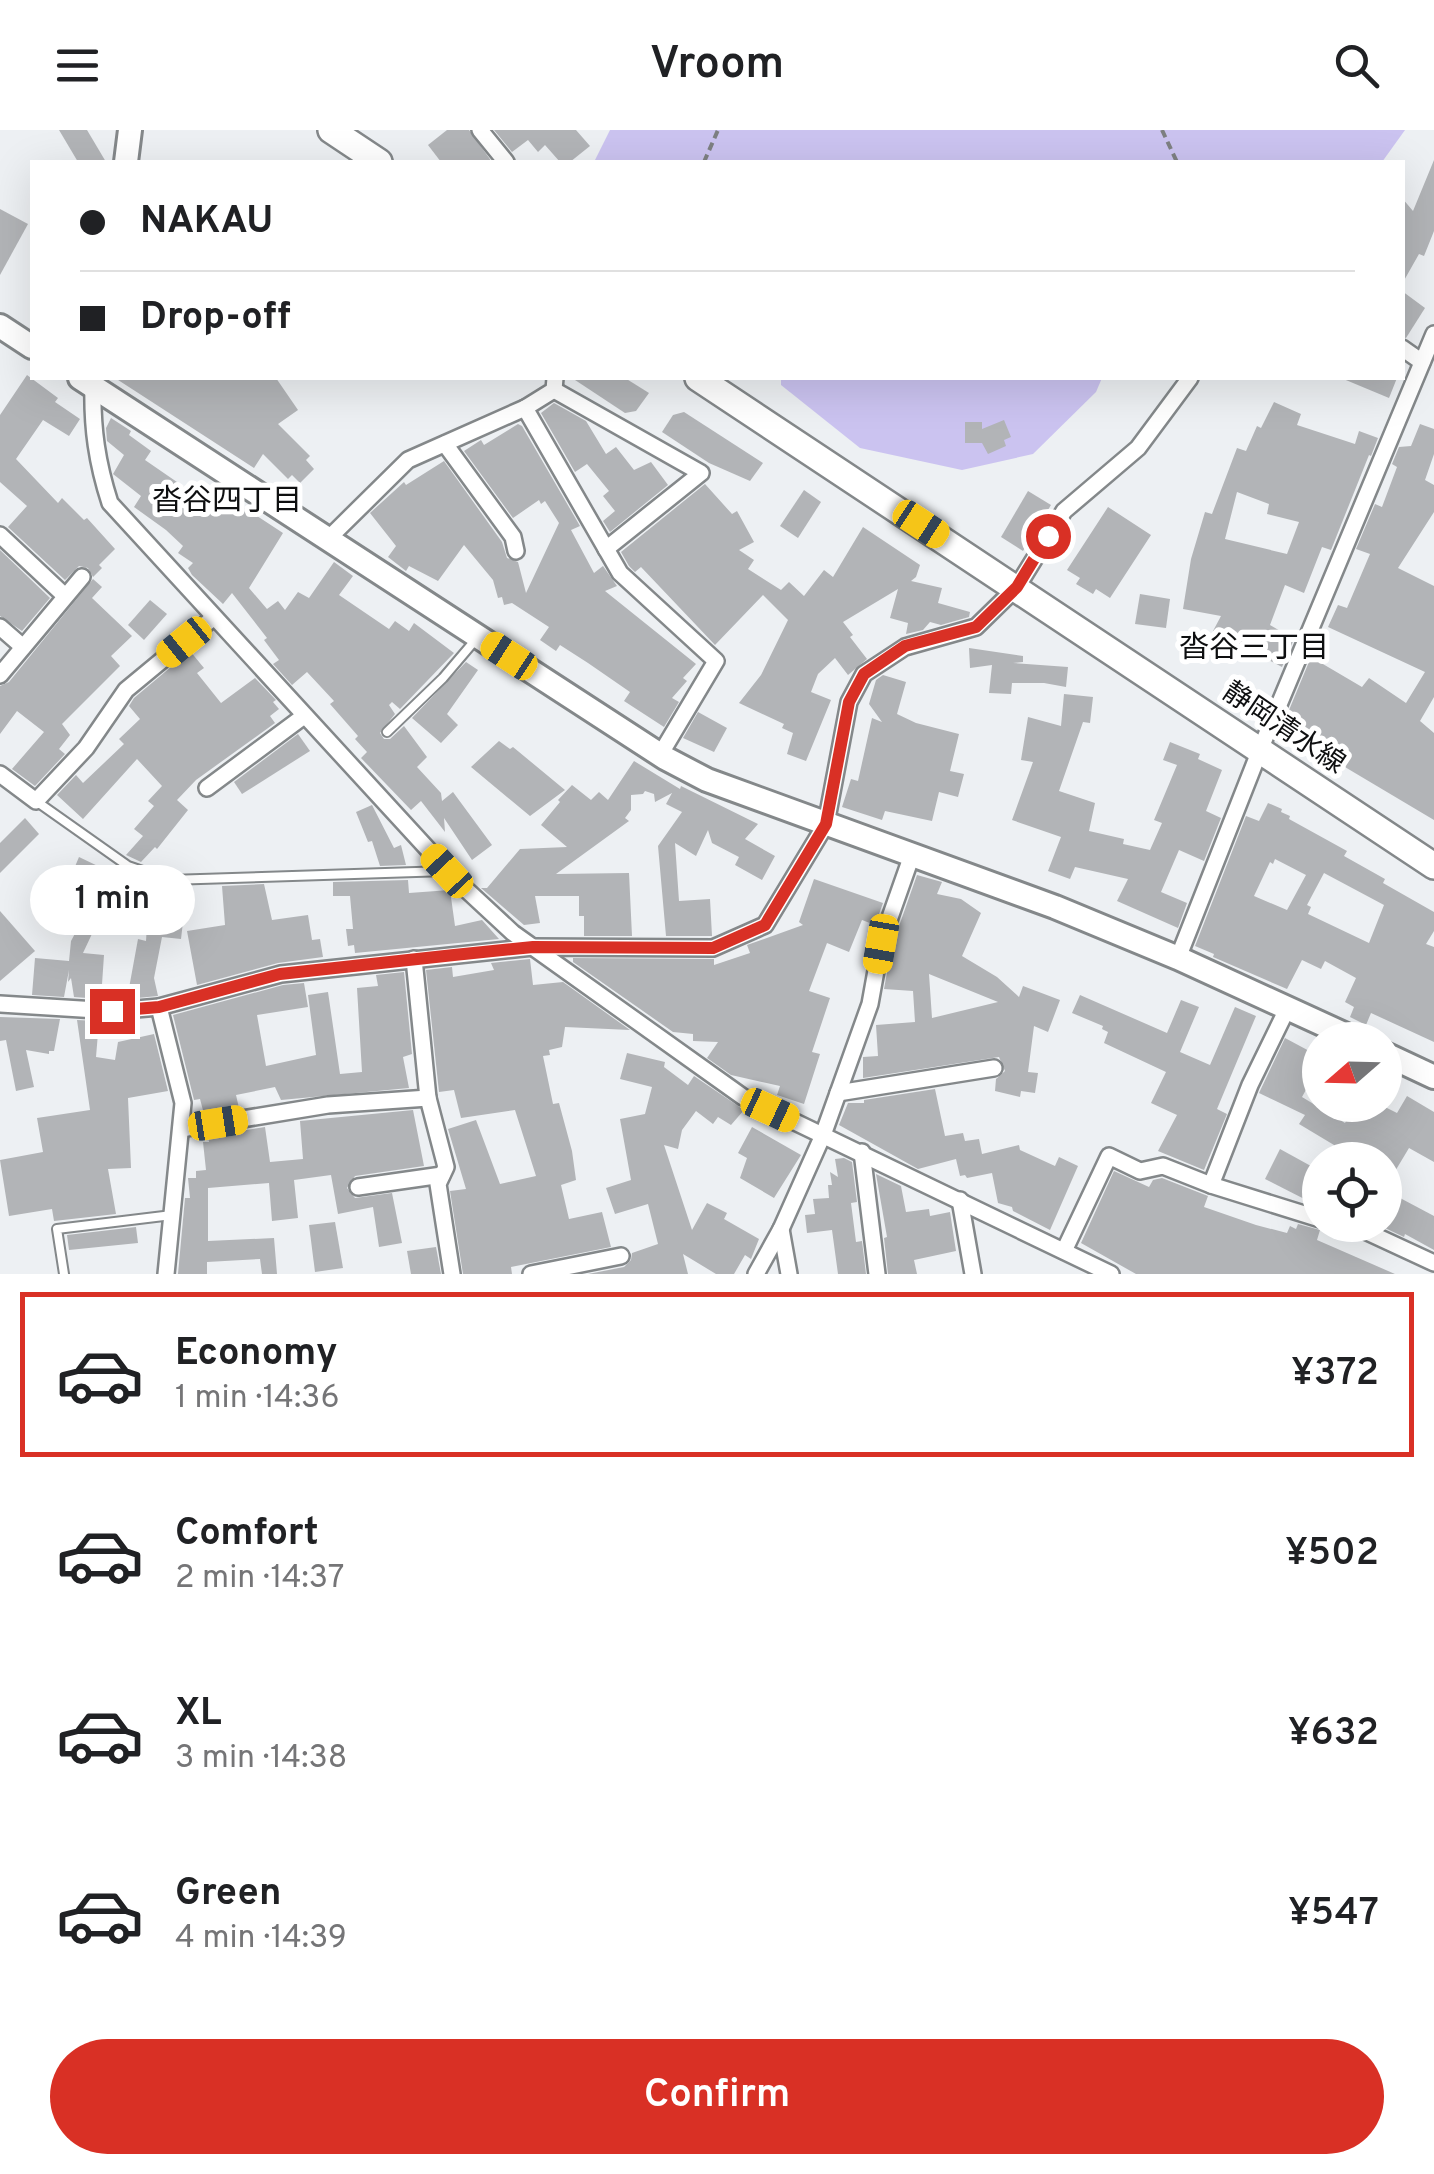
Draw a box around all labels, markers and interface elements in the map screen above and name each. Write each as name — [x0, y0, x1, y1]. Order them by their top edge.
text: Vroom — [650, 37, 784, 94]
icon: menu — [50, 38, 105, 93]
icon: search — [1329, 38, 1384, 93]
text: NAKAU — [140, 198, 273, 247]
text: Drop-off — [140, 294, 291, 343]
district label: 沓谷四丁目 — [152, 484, 302, 521]
car — [888, 495, 954, 553]
route start — [1026, 514, 1071, 559]
car — [151, 611, 217, 673]
car — [476, 627, 542, 685]
district label: 沓谷三丁目 — [1179, 631, 1329, 668]
street label: 静岡清水線 — [1215, 675, 1351, 783]
car — [416, 839, 478, 903]
callout: 1 min — [29, 866, 194, 936]
text: 1 min — [75, 880, 150, 920]
car — [861, 912, 901, 976]
route end — [90, 989, 135, 1034]
north arrow — [1302, 1022, 1402, 1122]
map controls — [1302, 1022, 1402, 1242]
car — [736, 1084, 804, 1136]
car — [186, 1103, 250, 1143]
button: locate — [1302, 1142, 1402, 1242]
icon: car — [55, 1330, 145, 1420]
text: Economy — [175, 1330, 337, 1379]
text: ¥372 — [1291, 1350, 1379, 1399]
text: 1 min · 14:36 — [175, 1379, 339, 1419]
icon: car — [55, 1510, 145, 1600]
text: Comfort — [175, 1510, 319, 1559]
text: ¥502 — [1285, 1530, 1379, 1579]
text: 2 min · 14:37 — [175, 1559, 344, 1599]
icon: car — [55, 1690, 145, 1780]
text: XL — [175, 1690, 222, 1739]
text: ¥632 — [1288, 1710, 1379, 1759]
text: 3 min · 14:38 — [175, 1739, 347, 1779]
icon: car — [55, 1870, 145, 1960]
text: Green — [175, 1870, 281, 1919]
text: ¥547 — [1288, 1890, 1379, 1939]
text: 4 min · 14:39 — [175, 1919, 347, 1959]
button: Confirm — [50, 2039, 1384, 2154]

